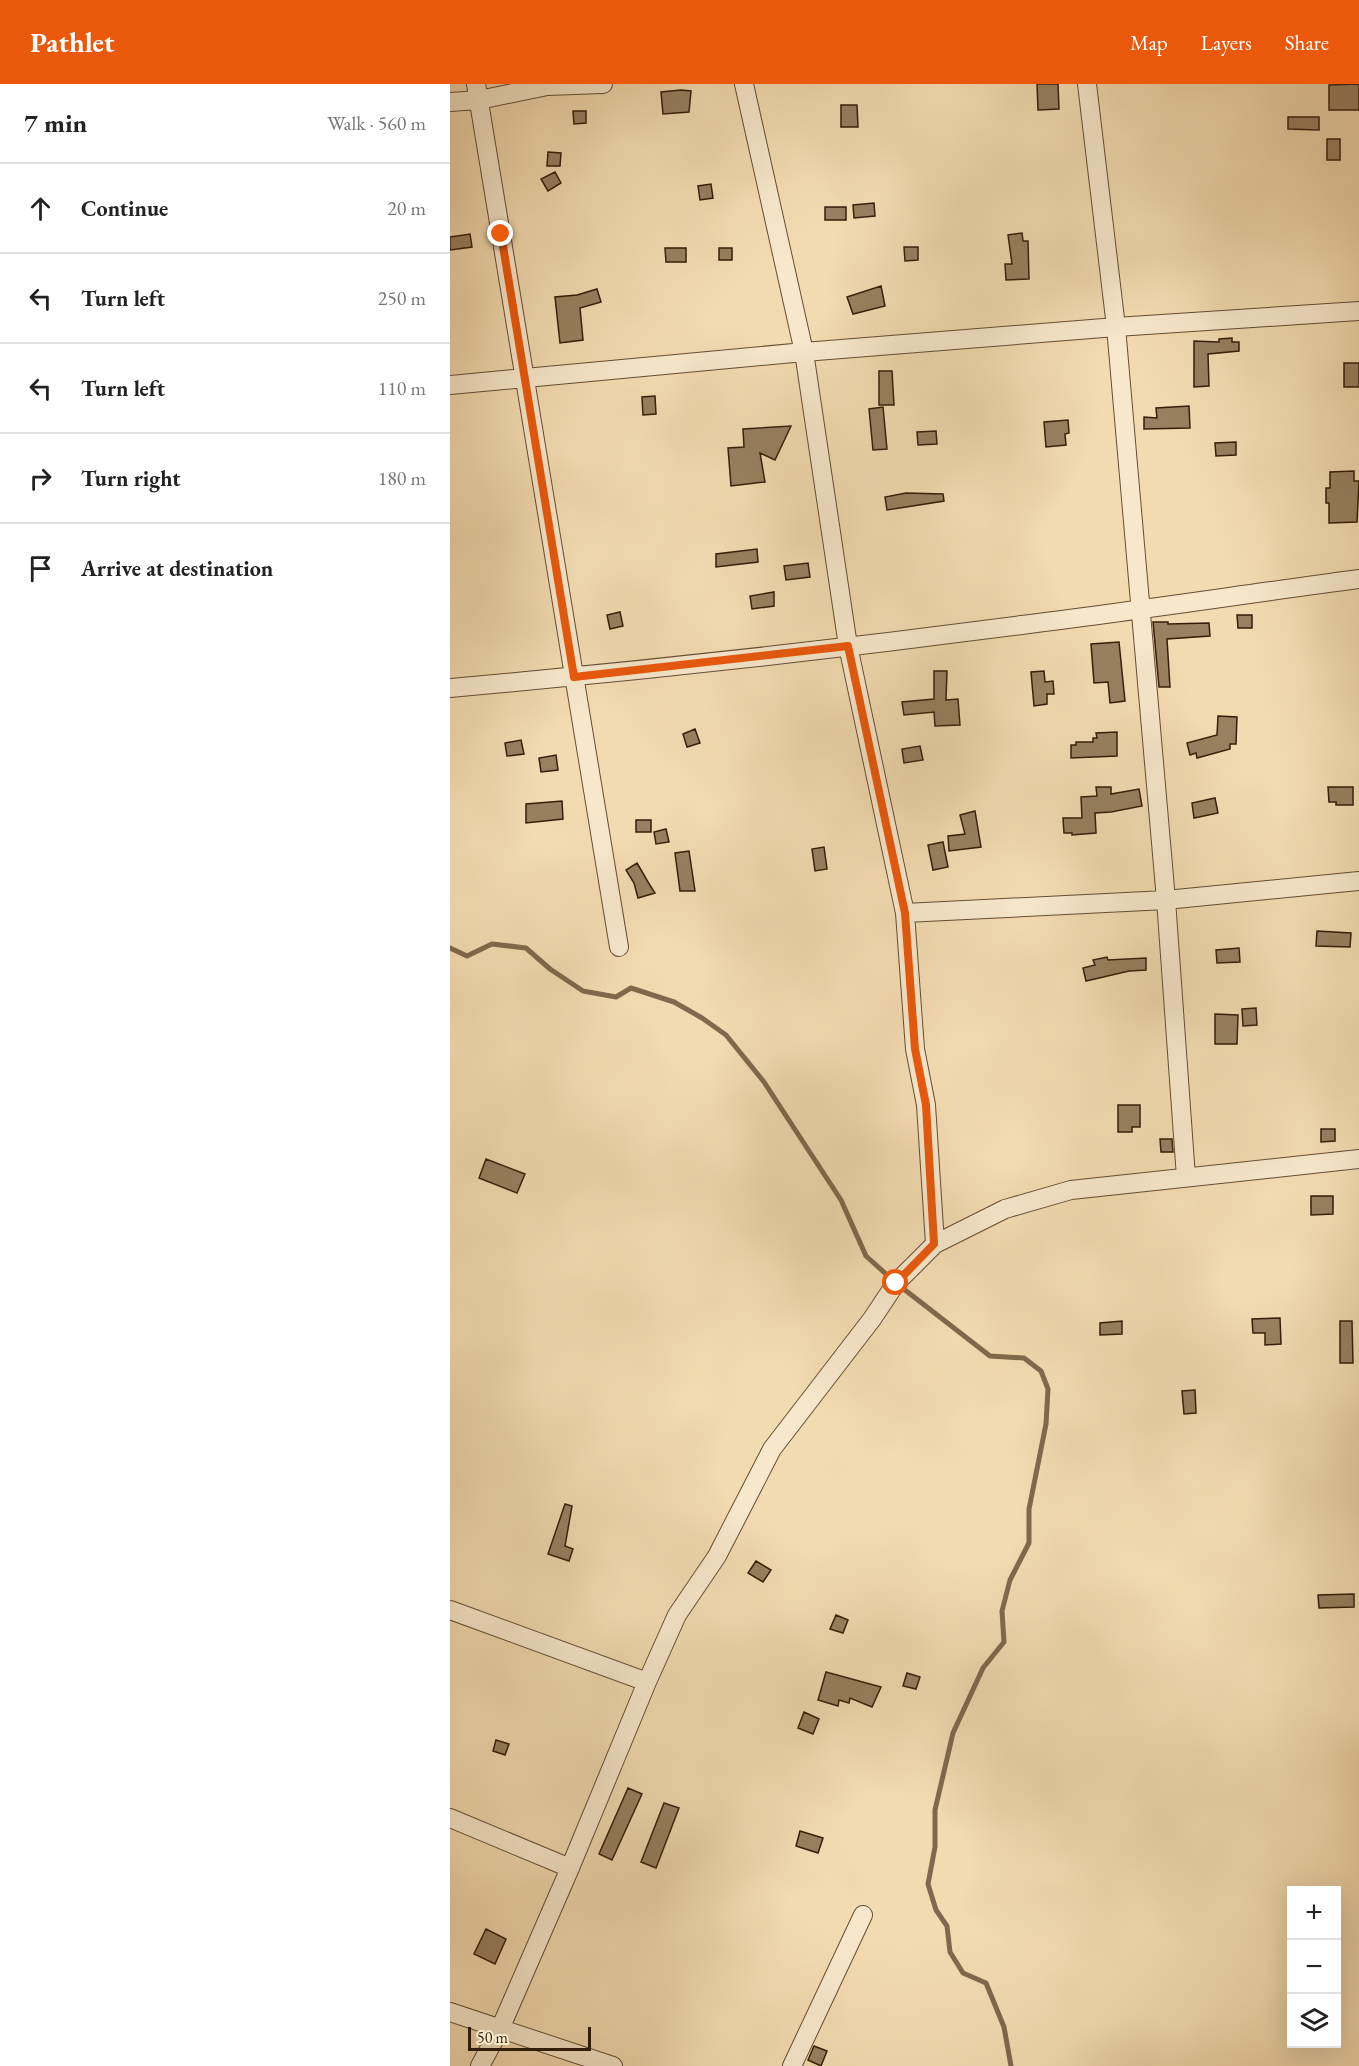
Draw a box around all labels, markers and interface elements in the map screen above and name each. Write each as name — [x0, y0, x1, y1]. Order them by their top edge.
text: Pathlet — [30, 24, 114, 60]
text: Map — [1130, 29, 1168, 56]
text: Layers — [1201, 29, 1252, 56]
text: Share — [1285, 29, 1329, 56]
text: 7 min — [24, 106, 87, 140]
text: Walk · 560 m — [327, 110, 426, 136]
icon: ahead — [24, 192, 57, 225]
text: Continue — [81, 194, 168, 223]
text: 20 m — [387, 195, 426, 221]
route end — [487, 220, 513, 246]
icon: left — [24, 282, 57, 315]
text: Turn left — [81, 284, 165, 313]
text: 250 m — [378, 285, 426, 311]
icon: left — [24, 372, 57, 405]
text: Turn left — [81, 374, 165, 403]
text: 110 m — [378, 375, 426, 401]
icon: right — [24, 462, 57, 495]
text: Turn right — [81, 464, 180, 493]
text: 180 m — [378, 465, 426, 491]
icon: arrive — [24, 552, 57, 585]
text: Arrive at destination — [81, 554, 273, 583]
route start — [882, 1269, 908, 1295]
map controls — [1287, 1886, 1341, 2048]
button: + — [1287, 1886, 1341, 1940]
button: − — [1287, 1940, 1341, 1994]
button: layers — [1287, 1994, 1341, 2048]
scale bar — [468, 2024, 591, 2052]
text: 50 m — [477, 2027, 508, 2048]

